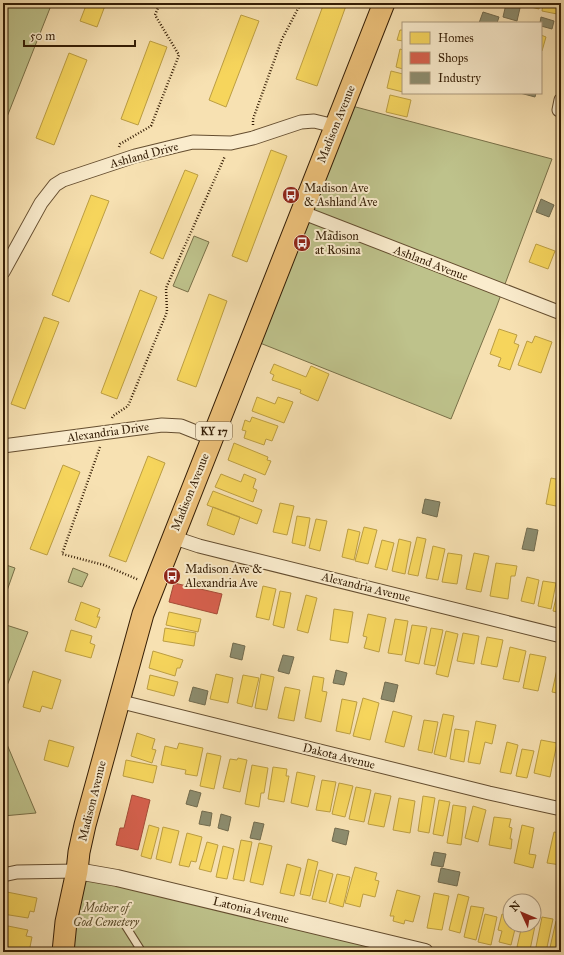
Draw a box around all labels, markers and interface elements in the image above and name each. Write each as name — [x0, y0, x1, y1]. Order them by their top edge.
scale bar — [24, 22, 135, 48]
legend — [402, 22, 542, 94]
text: 50 m — [30, 29, 55, 43]
text: Homes — [438, 31, 474, 45]
text: Shops — [438, 51, 468, 65]
text: Industry — [438, 71, 481, 85]
street label: Madison Avenue — [314, 83, 358, 165]
street label: Ashland Drive — [107, 139, 180, 171]
place label: Madison Ave & Ashland Ave — [304, 181, 378, 209]
bus stop icon: Madison Ave & Ashland Ave — [281, 185, 301, 205]
place label: Madison at Rosina — [315, 229, 362, 257]
bus stop icon: Madison at Rosina — [292, 233, 312, 253]
street label: Ashland Avenue — [391, 242, 470, 284]
street label: Alexandria Drive — [65, 419, 150, 445]
road number: KY 17 — [196, 422, 232, 440]
street label: Madison Avenue — [168, 451, 212, 533]
place label: Madison Ave & Alexandria Ave — [184, 562, 262, 590]
bus stop icon: Madison Ave & Alexandria Ave — [162, 566, 182, 586]
street label: Alexandria Avenue — [319, 569, 412, 605]
street label: Dakota Avenue — [301, 740, 377, 772]
street label: Madison Avenue — [75, 759, 109, 843]
north arrow — [502, 893, 542, 933]
street label: Latonia Avenue — [212, 894, 290, 926]
text: N — [507, 898, 524, 914]
park label: Mother of God Cemetery — [73, 901, 139, 929]

